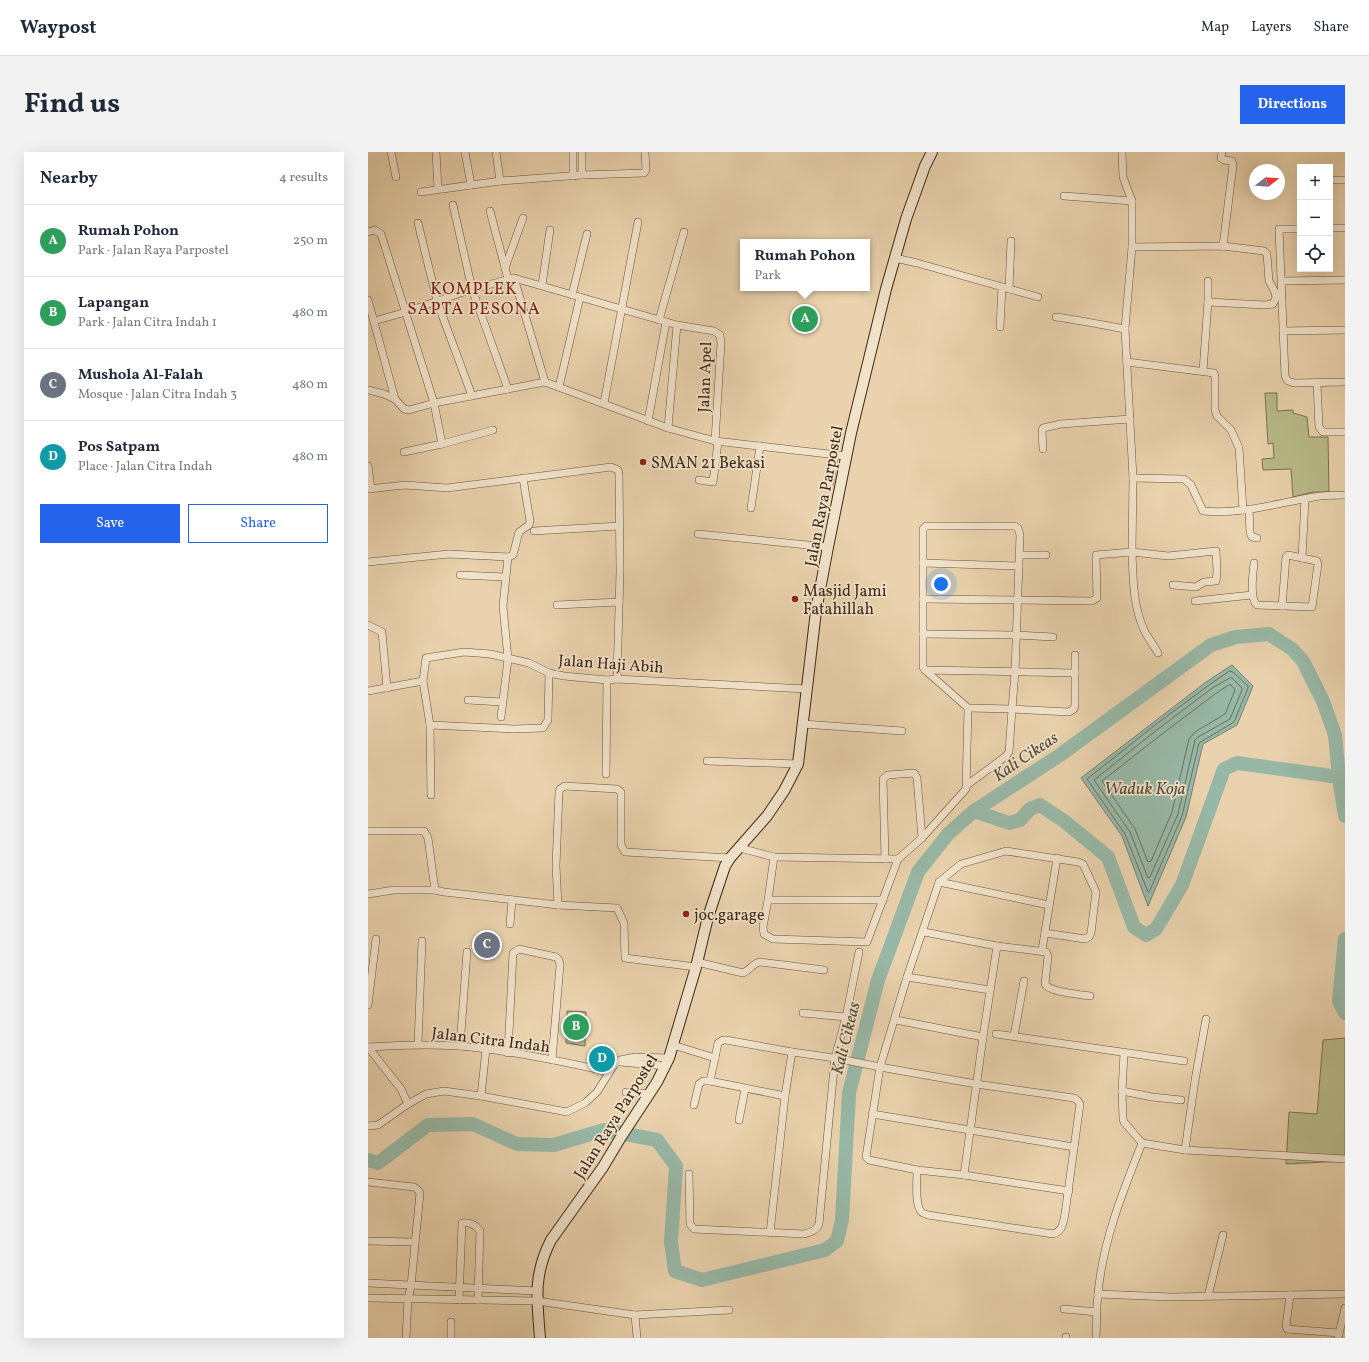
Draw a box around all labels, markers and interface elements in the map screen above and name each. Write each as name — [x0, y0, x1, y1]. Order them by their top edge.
text: Waypost — [20, 15, 96, 41]
text: Map — [1201, 18, 1229, 37]
text: Layers — [1251, 18, 1291, 37]
text: Share — [1313, 18, 1349, 37]
text: Find us — [24, 85, 120, 124]
button: Directions — [1240, 85, 1345, 124]
north arrow — [1249, 164, 1285, 200]
map controls — [1297, 164, 1333, 272]
button: + — [1297, 164, 1333, 200]
text: Nearby — [40, 167, 98, 190]
text: 4 results — [279, 169, 328, 187]
button: − — [1297, 200, 1333, 236]
text: Rumah Pohon — [78, 221, 179, 242]
text: A — [48, 232, 58, 250]
text: 250 m — [293, 232, 328, 250]
button: locate — [1297, 236, 1333, 272]
popup — [740, 239, 870, 291]
text: Park · Jalan Raya Parpostel — [78, 242, 229, 260]
text: Rumah Pohon — [755, 246, 855, 267]
text: Park — [755, 267, 781, 285]
district label: KOMPLEK SAPTA PESONA — [407, 278, 541, 321]
text: Lapangan — [78, 293, 149, 314]
text: B — [49, 304, 57, 322]
text: 480 m — [292, 304, 328, 322]
pin: A — [792, 304, 818, 334]
text: Park · Jalan Citra Indah 1 — [78, 314, 217, 332]
street label: Jalan Apel — [694, 341, 718, 413]
text: Mushola Al-Falah — [78, 365, 203, 386]
text: C — [49, 376, 57, 394]
text: 480 m — [292, 376, 328, 394]
text: Mosque · Jalan Citra Indah 3 — [78, 386, 237, 404]
street label: Jalan Raya Parpostel — [800, 424, 849, 569]
text: Pos Satpam — [78, 437, 160, 458]
text: D — [48, 448, 58, 466]
text: 480 m — [292, 448, 328, 466]
place label: SMAN 21 Bekasi — [651, 453, 765, 475]
marker: SMAN 21 Bekasi — [638, 457, 648, 467]
text: Place · Jalan Citra Indah — [78, 458, 213, 476]
button: Save — [40, 504, 180, 543]
button: Share — [188, 504, 328, 543]
your location — [931, 574, 951, 594]
place label: Masjid Jami Fatahillah — [803, 581, 887, 621]
marker: Masjid Jami Fatahillah — [790, 594, 800, 604]
street label: Jalan Haji Abih — [557, 650, 664, 680]
water label: Kali Cikeas — [989, 727, 1063, 788]
water label: Waduk Koja — [1104, 778, 1186, 801]
place label: joc.garage — [694, 905, 765, 927]
marker: joc.garage — [681, 909, 691, 919]
pin: C — [474, 930, 500, 960]
water label: Kali Cikeas — [826, 1000, 867, 1077]
pin: B — [563, 1012, 589, 1042]
street label: Jalan Citra Indah — [430, 1023, 551, 1059]
pin: D — [589, 1044, 615, 1074]
street label: Jalan Raya Parpostel — [569, 1050, 664, 1184]

